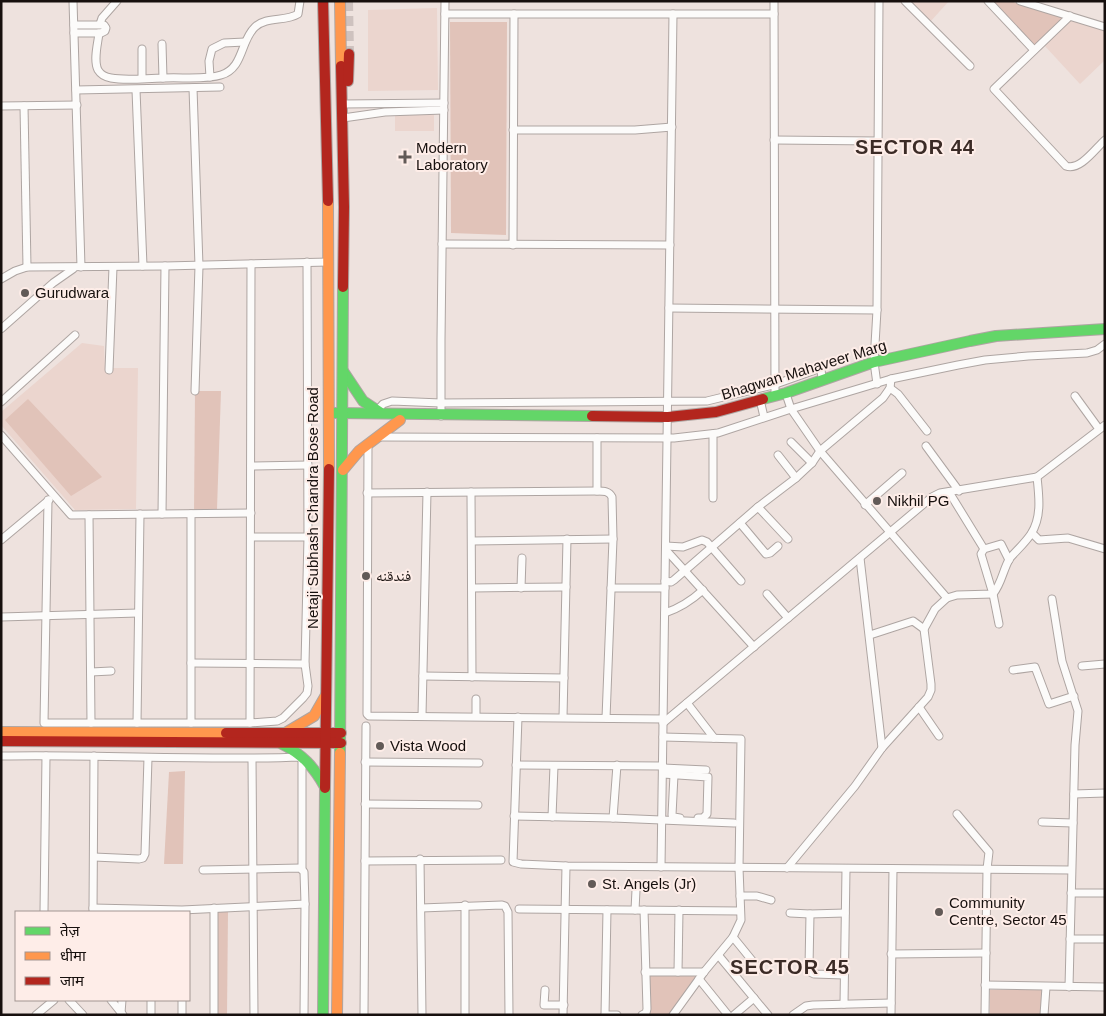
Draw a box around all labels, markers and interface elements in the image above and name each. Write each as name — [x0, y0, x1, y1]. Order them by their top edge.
district label: SECTOR 44 — [855, 136, 975, 158]
place label: Modern Laboratory — [416, 139, 488, 173]
marker: Modern Laboratory — [398, 150, 412, 164]
place label: Gurudwara — [35, 284, 110, 301]
marker: Gurudwara — [19, 287, 31, 299]
street label: Bhagwan Mahaveer Marg — [719, 336, 888, 403]
street label: Netaji Subhash Chandra Bose Road — [304, 387, 321, 629]
place label: Nikhil PG — [887, 492, 950, 509]
marker: Nikhil PG — [871, 495, 883, 507]
place label: فندقنه — [376, 567, 411, 584]
marker: فندقنه — [360, 570, 372, 582]
place label: Vista Wood — [390, 737, 466, 754]
marker: Vista Wood — [374, 740, 386, 752]
place label: St. Angels (Jr) — [602, 875, 696, 892]
marker: St. Angels (Jr) — [586, 878, 598, 890]
place label: Community Centre, Sector 45 — [949, 894, 1067, 928]
marker: Community Centre, Sector 45 — [933, 906, 945, 918]
legend — [15, 911, 190, 1001]
text: तेज़ — [60, 922, 81, 939]
text: धीमा — [60, 947, 87, 964]
district label: SECTOR 45 — [730, 956, 850, 978]
text: जाम — [60, 972, 85, 989]

